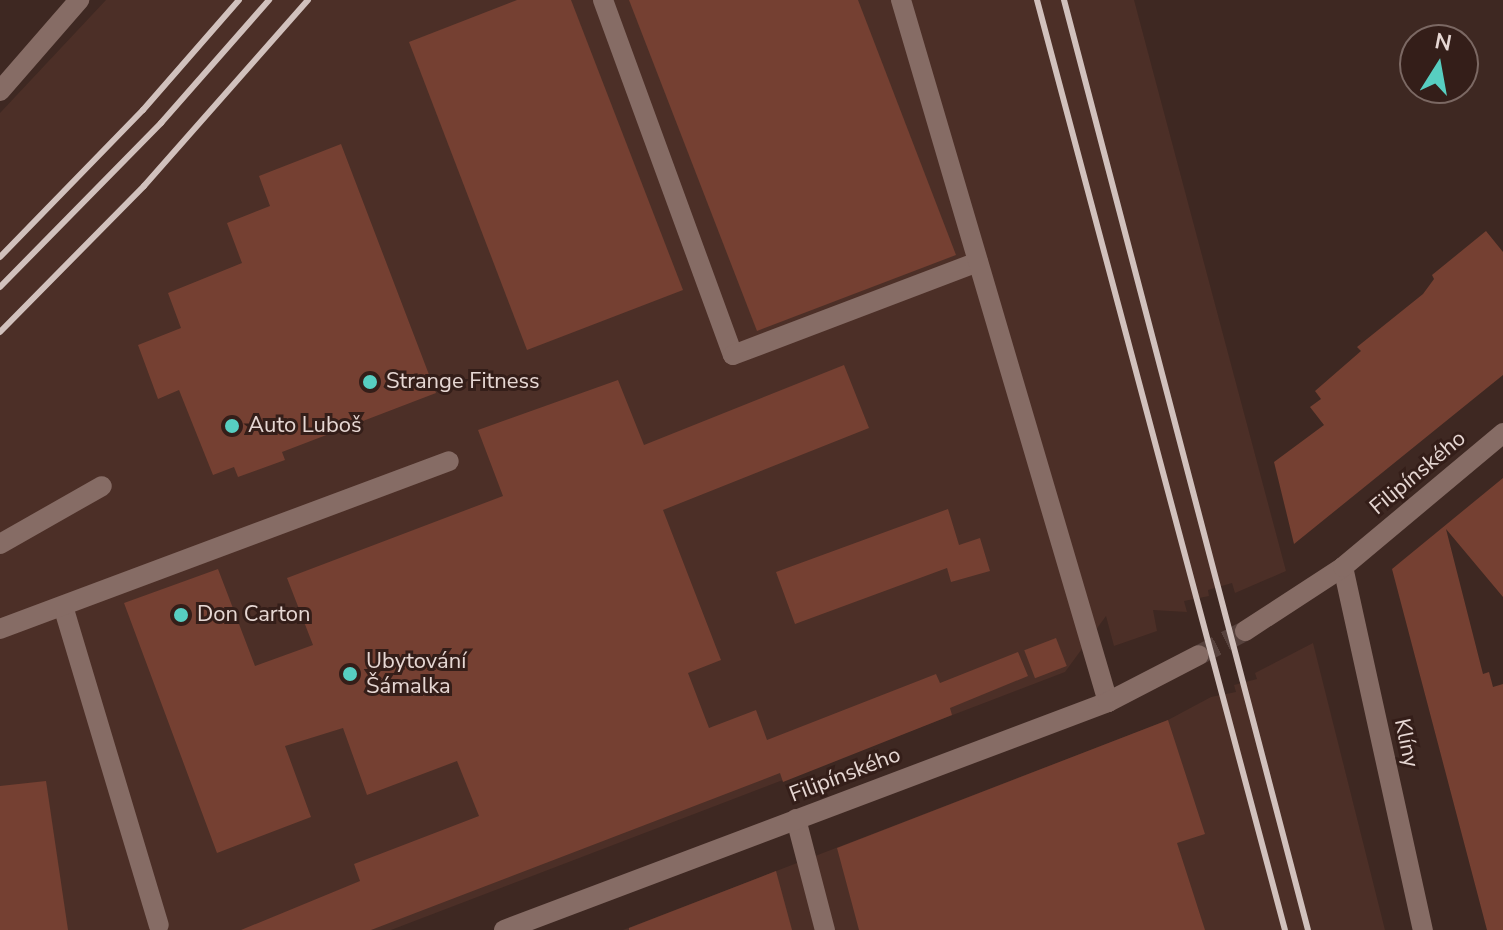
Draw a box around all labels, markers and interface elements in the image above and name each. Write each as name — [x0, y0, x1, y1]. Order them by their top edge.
north arrow — [1399, 24, 1479, 104]
text: N — [1432, 26, 1454, 59]
place label: Strange Fitness — [386, 369, 540, 395]
marker: Strange Fitness — [361, 373, 379, 391]
place label: Auto Luboš — [248, 413, 362, 439]
marker: Auto Luboš — [223, 417, 241, 435]
street label: Filipínského — [1365, 425, 1471, 521]
place label: Don Carton — [197, 602, 311, 628]
marker: Don Carton — [172, 606, 190, 624]
place label: Ubytování Šámalka — [366, 648, 466, 700]
marker: Ubytování Šámalka — [341, 665, 359, 683]
street label: Klíny — [1388, 716, 1424, 770]
street label: Filipínského — [786, 742, 904, 808]

